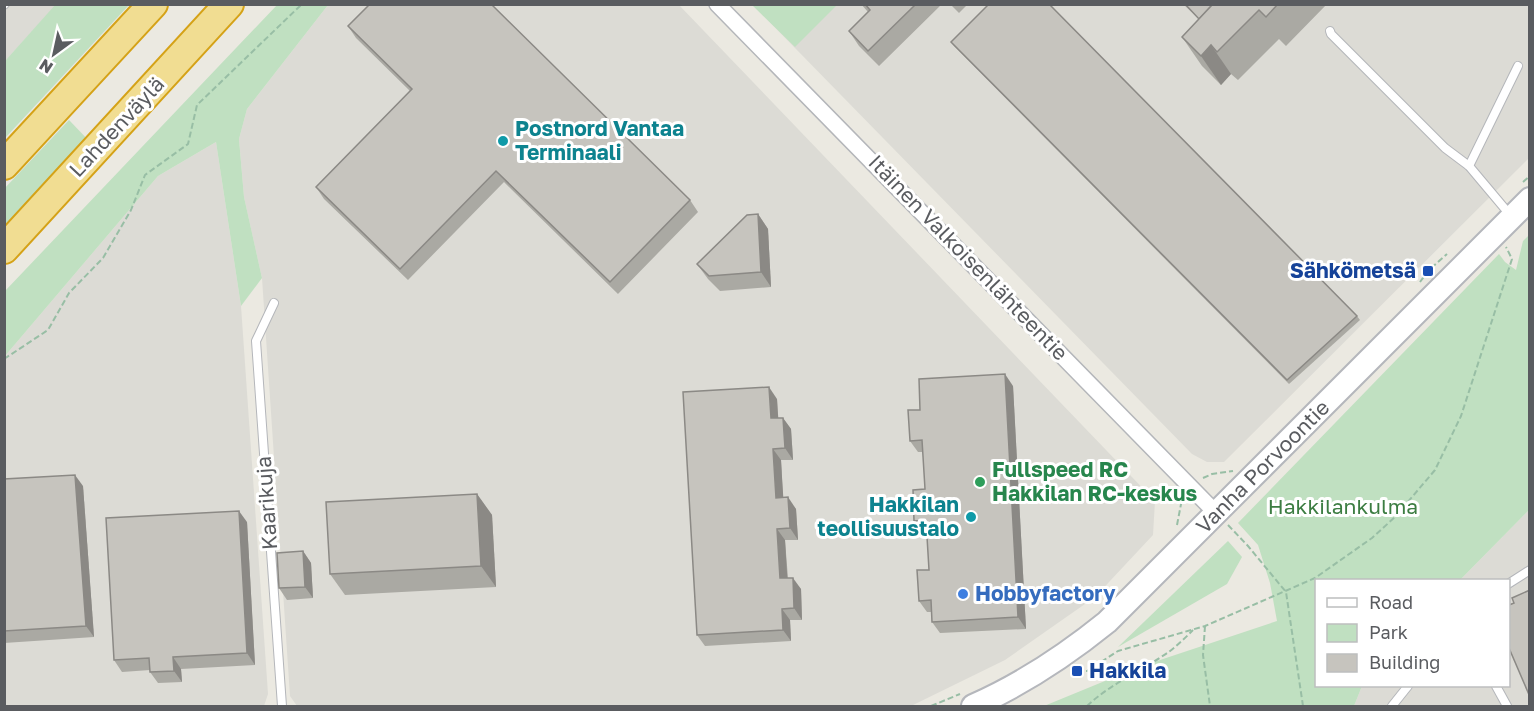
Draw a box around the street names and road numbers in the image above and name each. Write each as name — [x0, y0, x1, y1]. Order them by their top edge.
street label: Lahdenväylä — [63, 71, 169, 182]
street label: Itäinen Valkoisenlähteentie — [863, 149, 1074, 366]
street label: Vanha Porvoontie — [1190, 394, 1334, 538]
street label: Kaarikuja — [250, 455, 282, 551]

